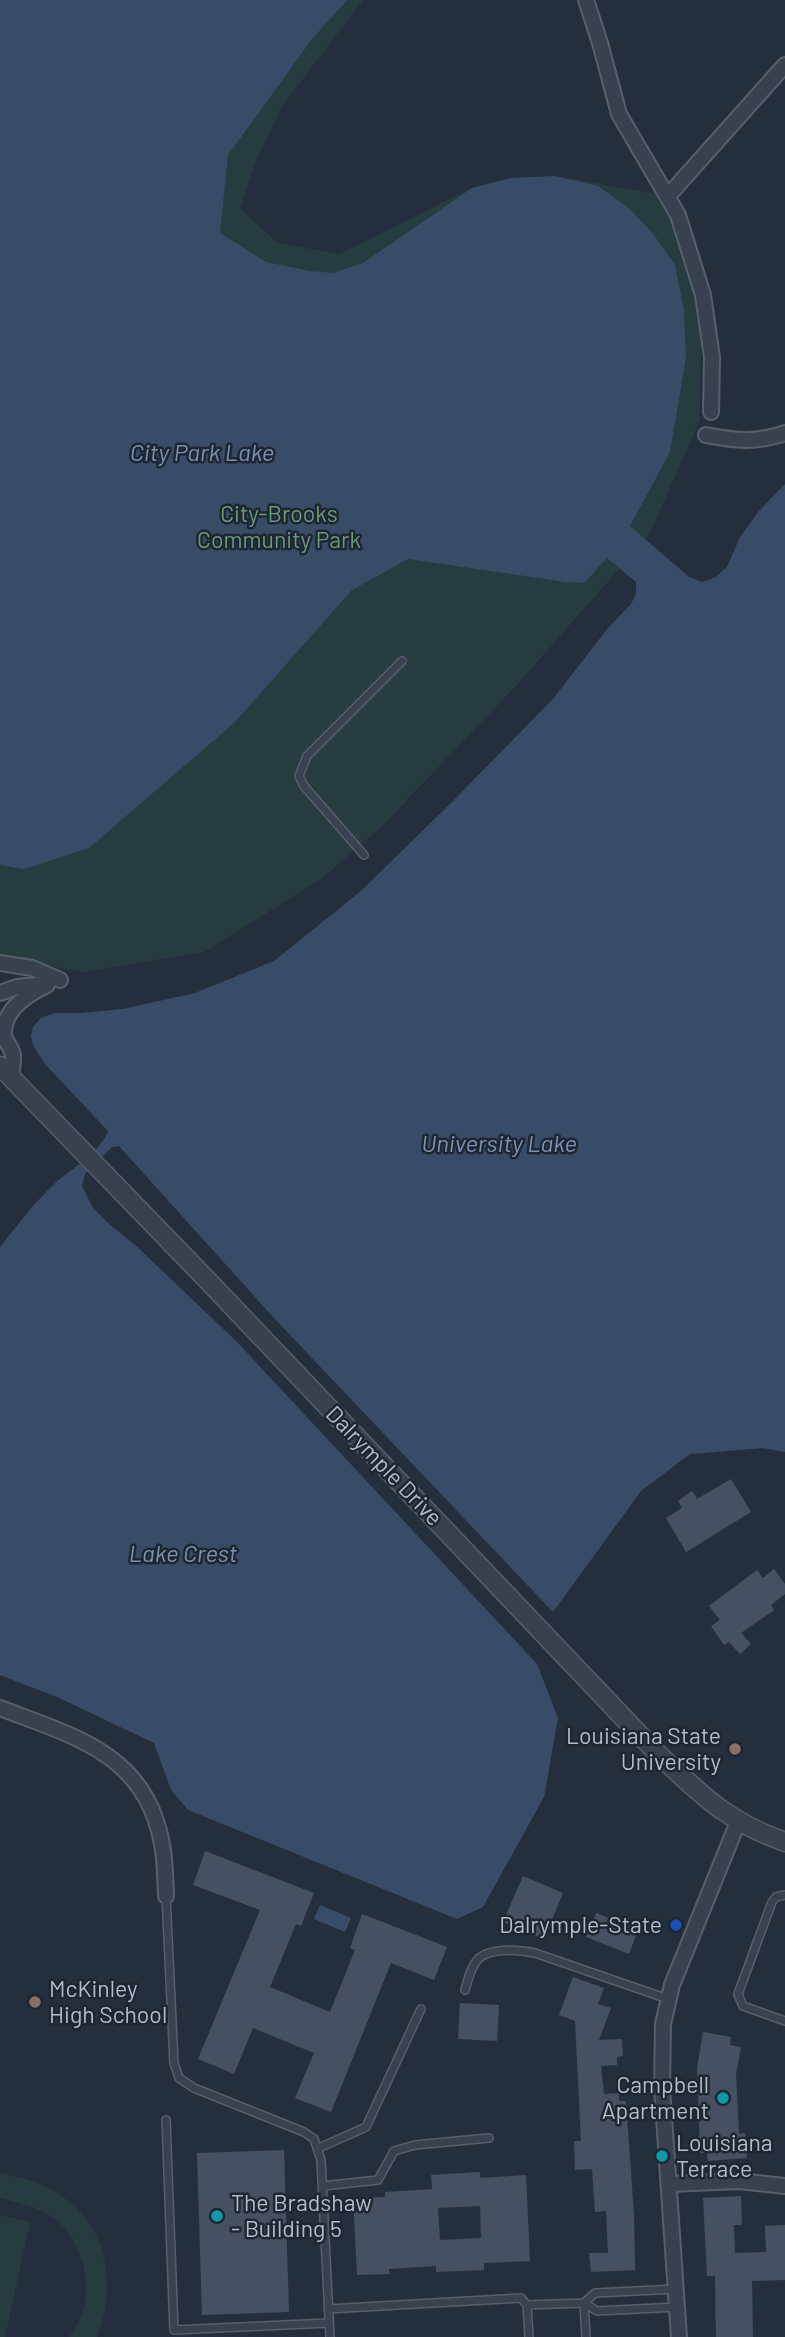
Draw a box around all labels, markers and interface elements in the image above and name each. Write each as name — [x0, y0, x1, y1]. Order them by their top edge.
water label: City Park Lake — [130, 439, 274, 467]
park label: City-Brooks Community Park — [197, 500, 361, 554]
water label: University Lake — [421, 1130, 577, 1158]
street label: Dalrymple Drive — [320, 1400, 448, 1532]
water label: Lake Crest — [129, 1540, 237, 1568]
place label: Louisiana State University — [566, 1722, 721, 1776]
marker: Louisiana State University — [727, 1741, 743, 1757]
place label: Dalrymple-State — [499, 1911, 662, 1939]
marker: Dalrymple-State — [668, 1917, 684, 1933]
place label: McKinley High School — [49, 1975, 167, 2029]
marker: McKinley High School — [27, 1994, 43, 2010]
place label: Campbell Apartment — [602, 2071, 709, 2125]
marker: Campbell Apartment — [715, 2090, 731, 2106]
place label: Louisiana Terrace — [676, 2129, 773, 2183]
marker: Louisiana Terrace — [654, 2148, 670, 2164]
place label: The Bradshaw - Building 5 — [231, 2189, 372, 2243]
marker: The Bradshaw - Building 5 — [209, 2208, 225, 2224]

